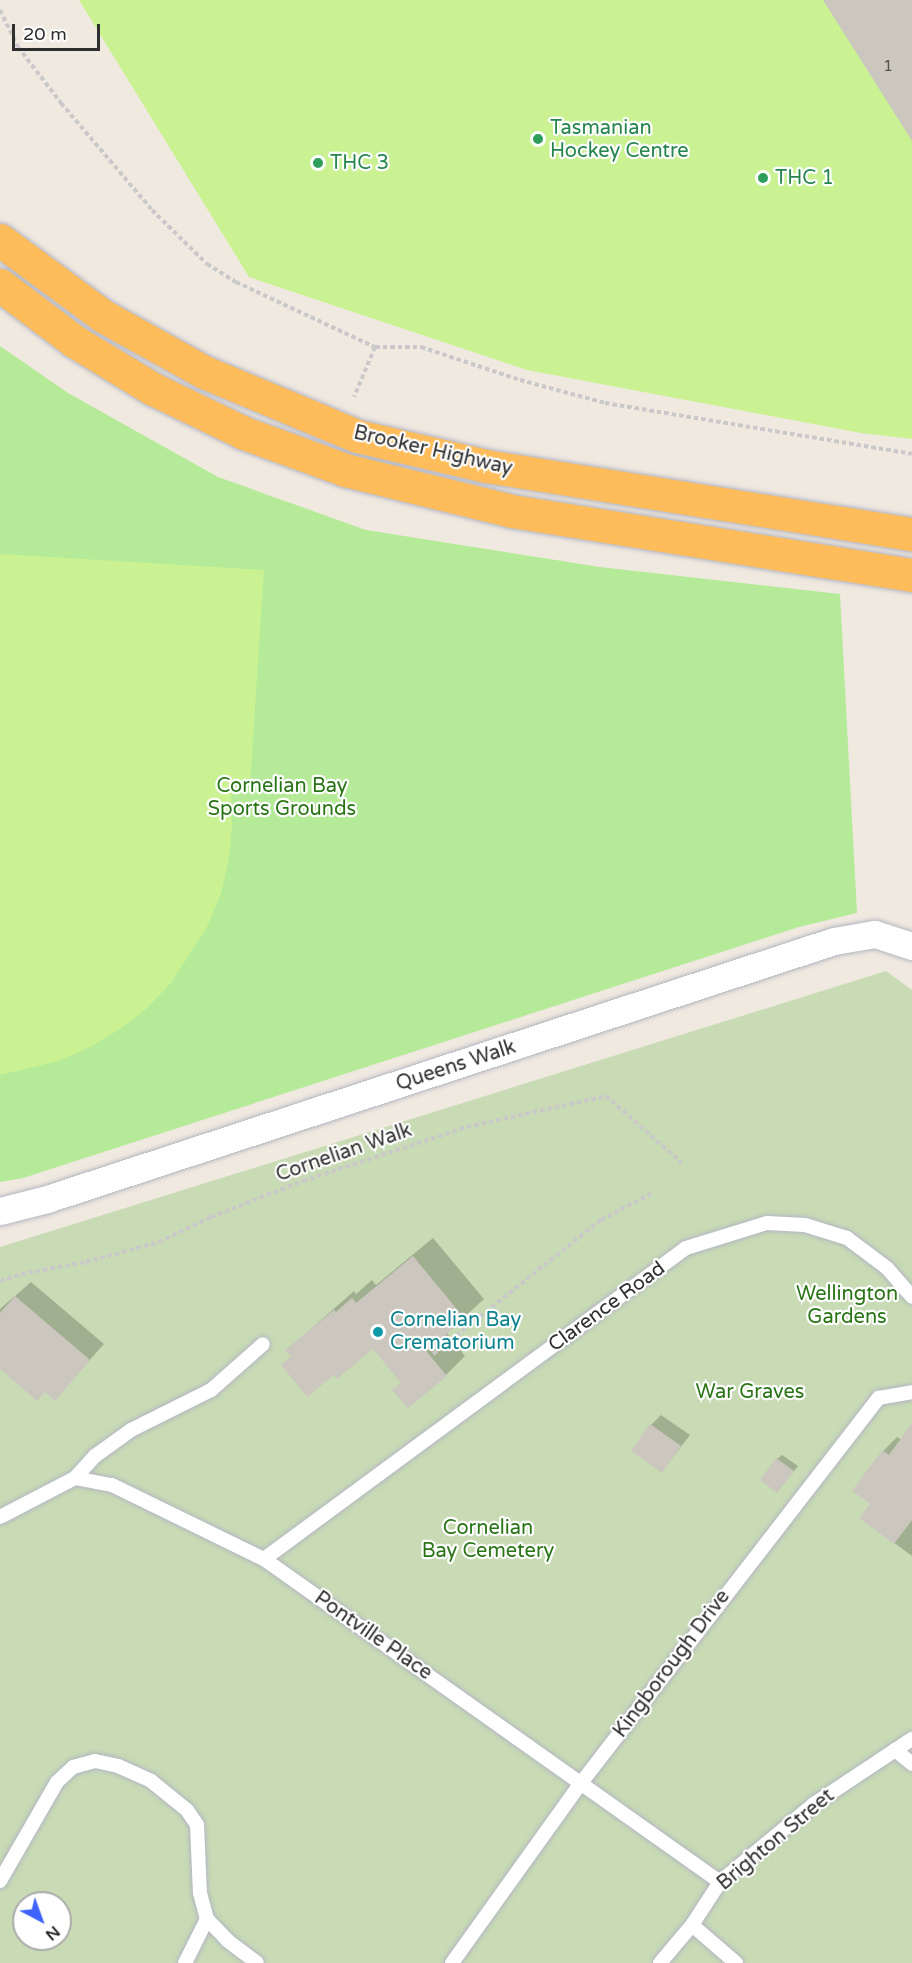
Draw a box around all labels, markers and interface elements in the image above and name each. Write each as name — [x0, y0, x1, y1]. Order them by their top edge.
scale bar — [15, 12, 104, 50]
text: 20 m — [23, 23, 67, 45]
house number: 1 — [883, 56, 893, 76]
place label: Tasmanian Hockey Centre — [550, 116, 689, 163]
marker: Tasmanian Hockey Centre — [531, 132, 545, 146]
place label: THC 3 — [330, 151, 389, 175]
marker: THC 3 — [311, 156, 325, 170]
place label: THC 1 — [775, 166, 834, 190]
marker: THC 1 — [756, 171, 770, 185]
street label: Brooker Highway — [351, 421, 515, 481]
park label: Cornelian Bay Sports Grounds — [208, 775, 356, 822]
street label: Queens Walk — [393, 1035, 519, 1097]
street label: Cornelian Walk — [273, 1119, 415, 1187]
street label: Clarence Road — [544, 1257, 670, 1357]
park label: Wellington Gardens — [796, 1282, 898, 1329]
place label: Cornelian Bay Crematorium — [390, 1308, 521, 1355]
marker: Cornelian Bay Crematorium — [371, 1325, 385, 1339]
park label: War Graves — [696, 1380, 804, 1404]
park label: Cornelian Bay Cemetery — [422, 1516, 554, 1563]
street label: Kingborough Drive — [609, 1585, 735, 1743]
street label: Pontville Place — [309, 1587, 437, 1685]
street label: Brighton Street — [713, 1784, 839, 1896]
north arrow — [12, 1891, 72, 1951]
text: N — [41, 1921, 64, 1945]

